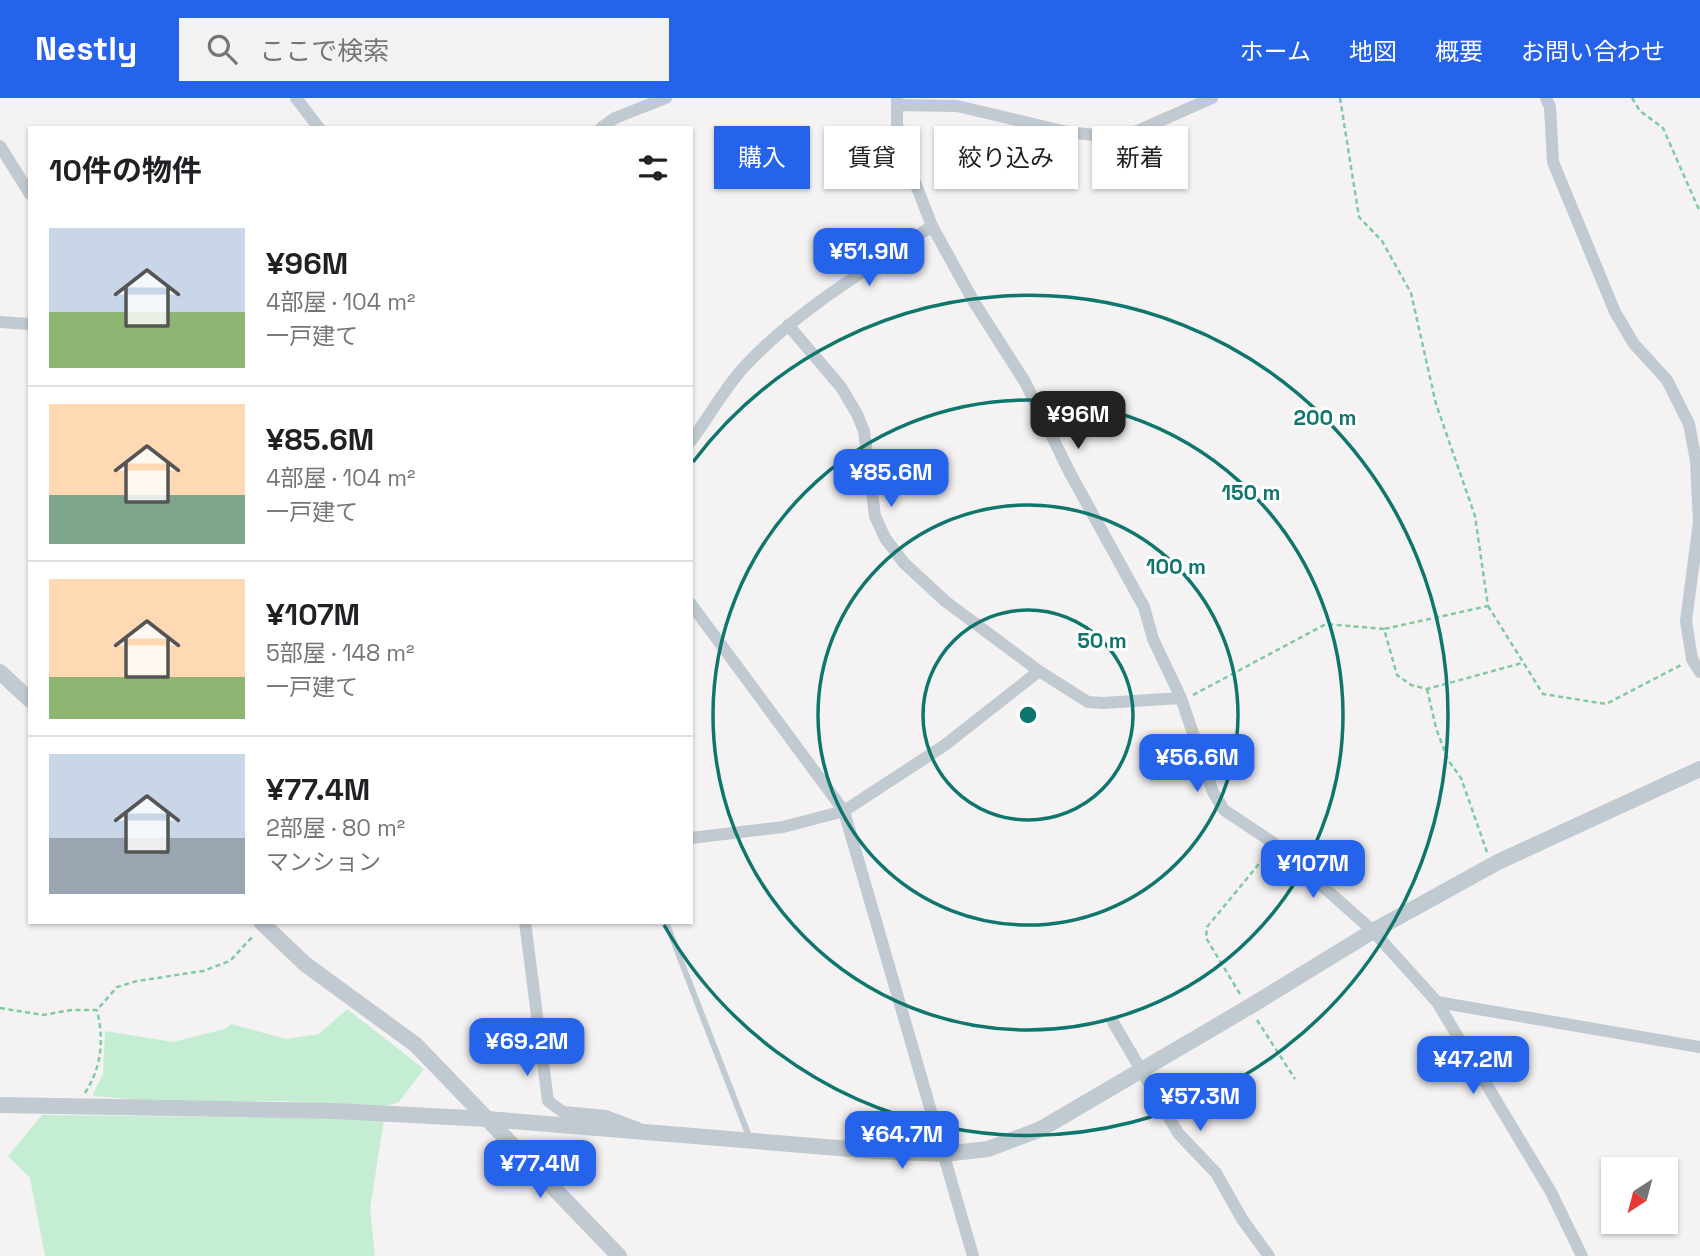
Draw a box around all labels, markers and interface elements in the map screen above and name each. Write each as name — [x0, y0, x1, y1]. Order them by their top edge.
search box — [179, 18, 669, 81]
text: Nestly — [35, 28, 137, 70]
icon: search — [203, 30, 241, 68]
text: ここで検索 — [259, 34, 389, 68]
text: ホーム — [1240, 36, 1311, 67]
text: 地図 — [1349, 36, 1397, 67]
text: 概要 — [1435, 36, 1483, 67]
text: お問い合わせ — [1521, 36, 1665, 67]
chip: 購入 — [714, 126, 810, 189]
chip: 賃貸 — [824, 126, 920, 189]
chip: 絞り込み — [934, 126, 1078, 189]
chip: 新着 — [1092, 126, 1188, 189]
icon: filters — [634, 149, 672, 187]
text: 10件の物件 — [49, 151, 202, 190]
pin: ¥51.9M — [812, 228, 926, 288]
text: ¥51.9M — [829, 236, 909, 266]
text: ¥96M — [266, 244, 348, 283]
icon: home — [105, 256, 189, 340]
text: 4部屋 · 104 m² — [266, 287, 415, 317]
text: 一戸建て — [266, 321, 358, 351]
pin: ¥96M — [1037, 392, 1119, 451]
text: ¥96M — [1047, 399, 1109, 429]
text: 200 m — [1294, 404, 1356, 431]
text: ¥85.6M — [266, 420, 374, 459]
icon: home — [105, 432, 189, 516]
pin: ¥85.6M — [834, 450, 948, 509]
text: ¥85.6M — [850, 457, 932, 487]
text: 4部屋 · 104 m² — [266, 463, 415, 493]
text: 150 m — [1222, 479, 1280, 506]
text: 一戸建て — [266, 497, 358, 527]
text: 100 m — [1146, 553, 1206, 580]
text: ¥107M — [266, 595, 360, 634]
icon: home — [105, 607, 189, 691]
text: 50 m — [1077, 627, 1127, 654]
text: 5部屋 · 148 m² — [266, 638, 414, 668]
text: 一戸建て — [266, 672, 358, 702]
centre of rings — [1016, 703, 1040, 727]
pin: ¥56.6M — [1140, 734, 1254, 794]
text: ¥56.6M — [1155, 742, 1239, 772]
text: ¥77.4M — [266, 770, 370, 809]
icon: home — [105, 782, 189, 866]
text: 2部屋 · 80 m² — [266, 813, 405, 843]
pin: ¥107M — [1264, 840, 1362, 900]
text: マンション — [266, 847, 381, 877]
text: ¥107M — [1277, 848, 1349, 878]
pin: ¥69.2M — [470, 1018, 584, 1078]
text: ¥69.2M — [485, 1026, 569, 1056]
pin: ¥47.2M — [1416, 1037, 1530, 1096]
text: ¥47.2M — [1433, 1044, 1513, 1074]
pin: ¥57.3M — [1143, 1074, 1257, 1133]
text: ¥57.3M — [1160, 1081, 1240, 1111]
pin: ¥64.7M — [845, 1112, 959, 1171]
text: ¥64.7M — [861, 1119, 943, 1149]
pin: ¥77.4M — [483, 1140, 597, 1200]
text: ¥77.4M — [500, 1148, 580, 1178]
north arrow — [1601, 1157, 1678, 1234]
map controls — [1601, 1157, 1678, 1234]

